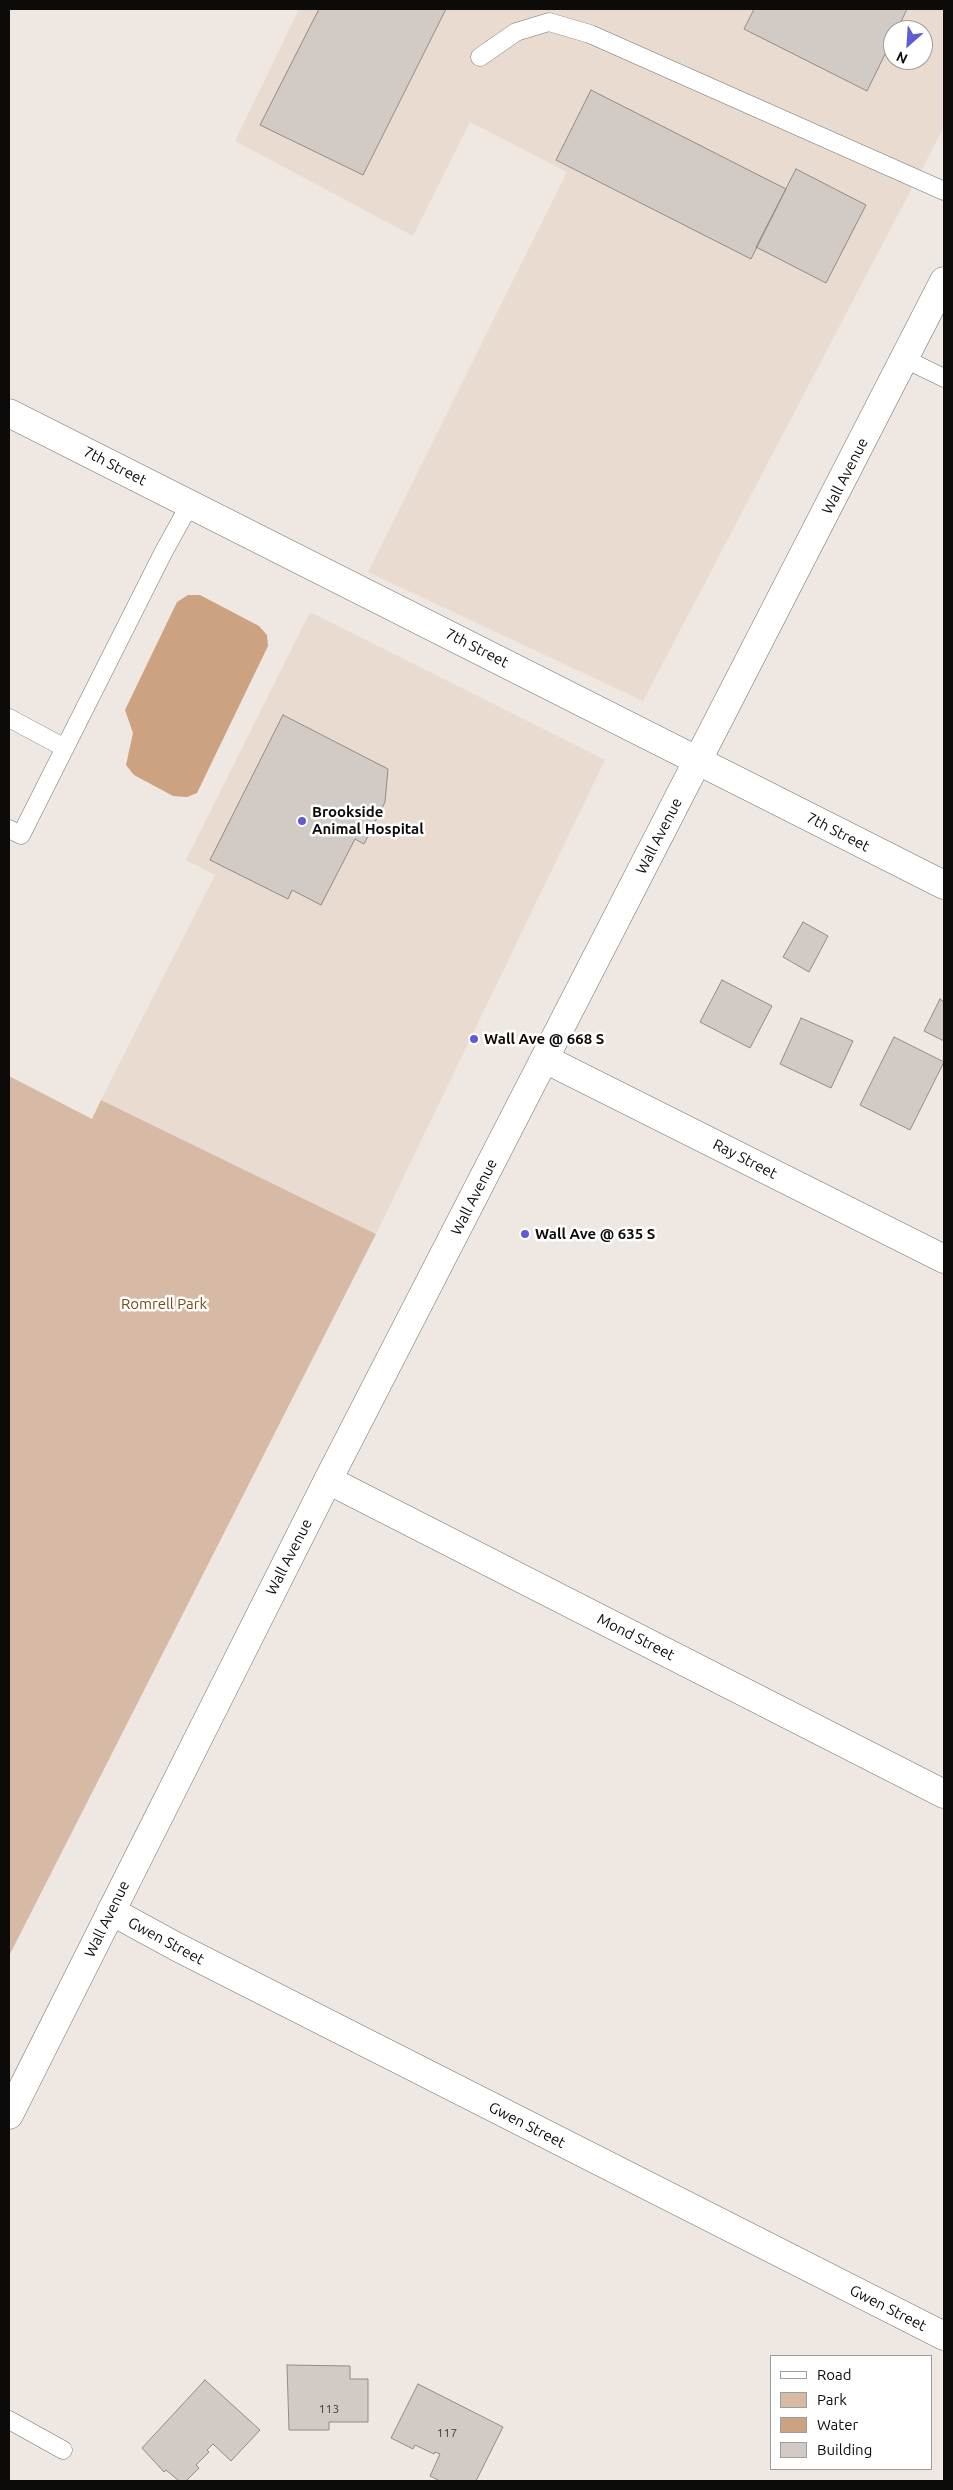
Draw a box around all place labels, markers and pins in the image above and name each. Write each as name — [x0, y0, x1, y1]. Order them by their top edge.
place label: Brookside Animal Hospital — [312, 803, 424, 838]
marker: Brookside Animal Hospital — [296, 815, 308, 827]
place label: Wall Ave @ 668 S — [484, 1030, 604, 1048]
marker: Wall Ave @ 668 S — [468, 1033, 480, 1045]
place label: Wall Ave @ 635 S — [535, 1225, 655, 1243]
marker: Wall Ave @ 635 S — [519, 1228, 531, 1240]

